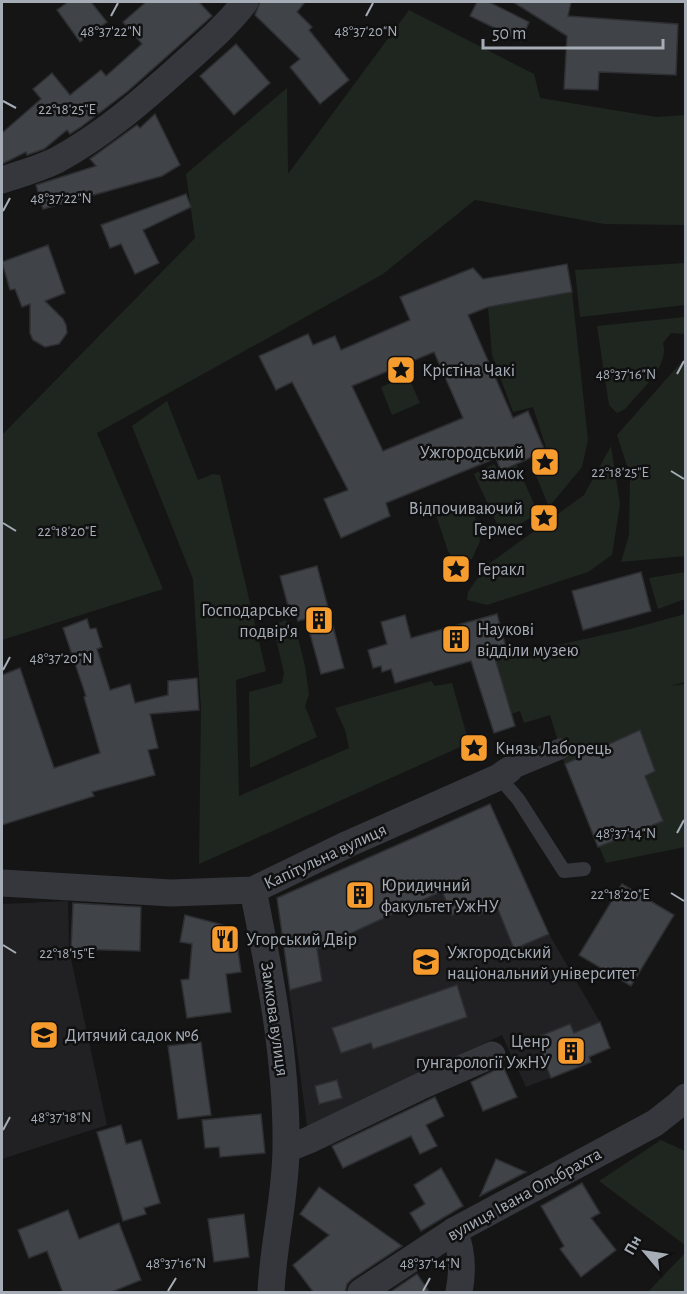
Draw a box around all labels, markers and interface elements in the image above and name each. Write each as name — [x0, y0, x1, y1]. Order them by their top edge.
scale bar — [483, 12, 663, 50]
text: 48°37'22"N — [80, 24, 142, 39]
text: 48°37'20"N — [335, 24, 397, 39]
text: 50 m — [492, 25, 526, 43]
text: 22°18'25"E — [38, 102, 96, 117]
text: 48°37'22"N — [30, 191, 92, 206]
place icon: Крістіна Чакі — [385, 354, 417, 386]
place label: Крістіна Чакі — [422, 362, 515, 380]
text: 48°37'16"N — [596, 367, 656, 382]
place label: Ужгородський замок — [420, 444, 525, 483]
place icon: Ужгородський замок — [529, 446, 561, 478]
text: 22°18'25"E — [591, 465, 649, 480]
place label: Відпочиваючий Гермес — [409, 500, 523, 539]
place icon: Відпочиваючий Гермес — [528, 502, 560, 534]
text: 22°18'20"E — [38, 524, 96, 539]
place icon: Геракл — [440, 553, 472, 585]
place label: Геракл — [477, 561, 525, 579]
place label: Господарське подвір'я — [201, 602, 298, 641]
building icon: Господарське подвір'я — [303, 604, 335, 636]
place label: Наукові відділи музею — [477, 621, 579, 660]
building icon: Наукові відділи музею — [440, 623, 472, 655]
text: 48°37'20"N — [30, 651, 92, 666]
place icon: Князь Лаборець — [458, 732, 490, 764]
place label: Князь Лаборець — [495, 739, 612, 758]
street label: Капітульна вулиця — [261, 821, 390, 893]
text: 48°37'14"N — [596, 826, 656, 841]
place label: Юридичний факультет УжНУ — [381, 877, 499, 916]
building icon: Юридичний факультет УжНУ — [344, 879, 376, 911]
text: 22°18'20"E — [591, 887, 649, 902]
restaurant icon: Угорський Двір — [209, 923, 241, 955]
place label: Угорський Двір — [246, 931, 357, 949]
place label: Ужгородський національний університет — [447, 944, 637, 983]
text: 22°18'15"E — [39, 946, 95, 961]
school or university icon: Ужгородський національний університет — [410, 946, 442, 978]
street label: Замкова вулиця — [257, 961, 291, 1078]
school or university icon: Дитячий садок №6 — [28, 1019, 60, 1051]
place label: Дитячий садок №6 — [65, 1027, 199, 1045]
place label: Ценр гунгарології УжНУ — [416, 1033, 550, 1072]
building icon: Ценр гунгарології УжНУ — [555, 1035, 587, 1067]
text: 48°37'18"N — [31, 1110, 91, 1125]
street label: вулиця Івана Ольбрахта — [444, 1144, 605, 1245]
north arrow — [615, 1222, 675, 1282]
text: Пн — [621, 1233, 644, 1258]
text: 48°37'16"N — [146, 1256, 206, 1271]
text: 48°37'14"N — [400, 1256, 460, 1271]

